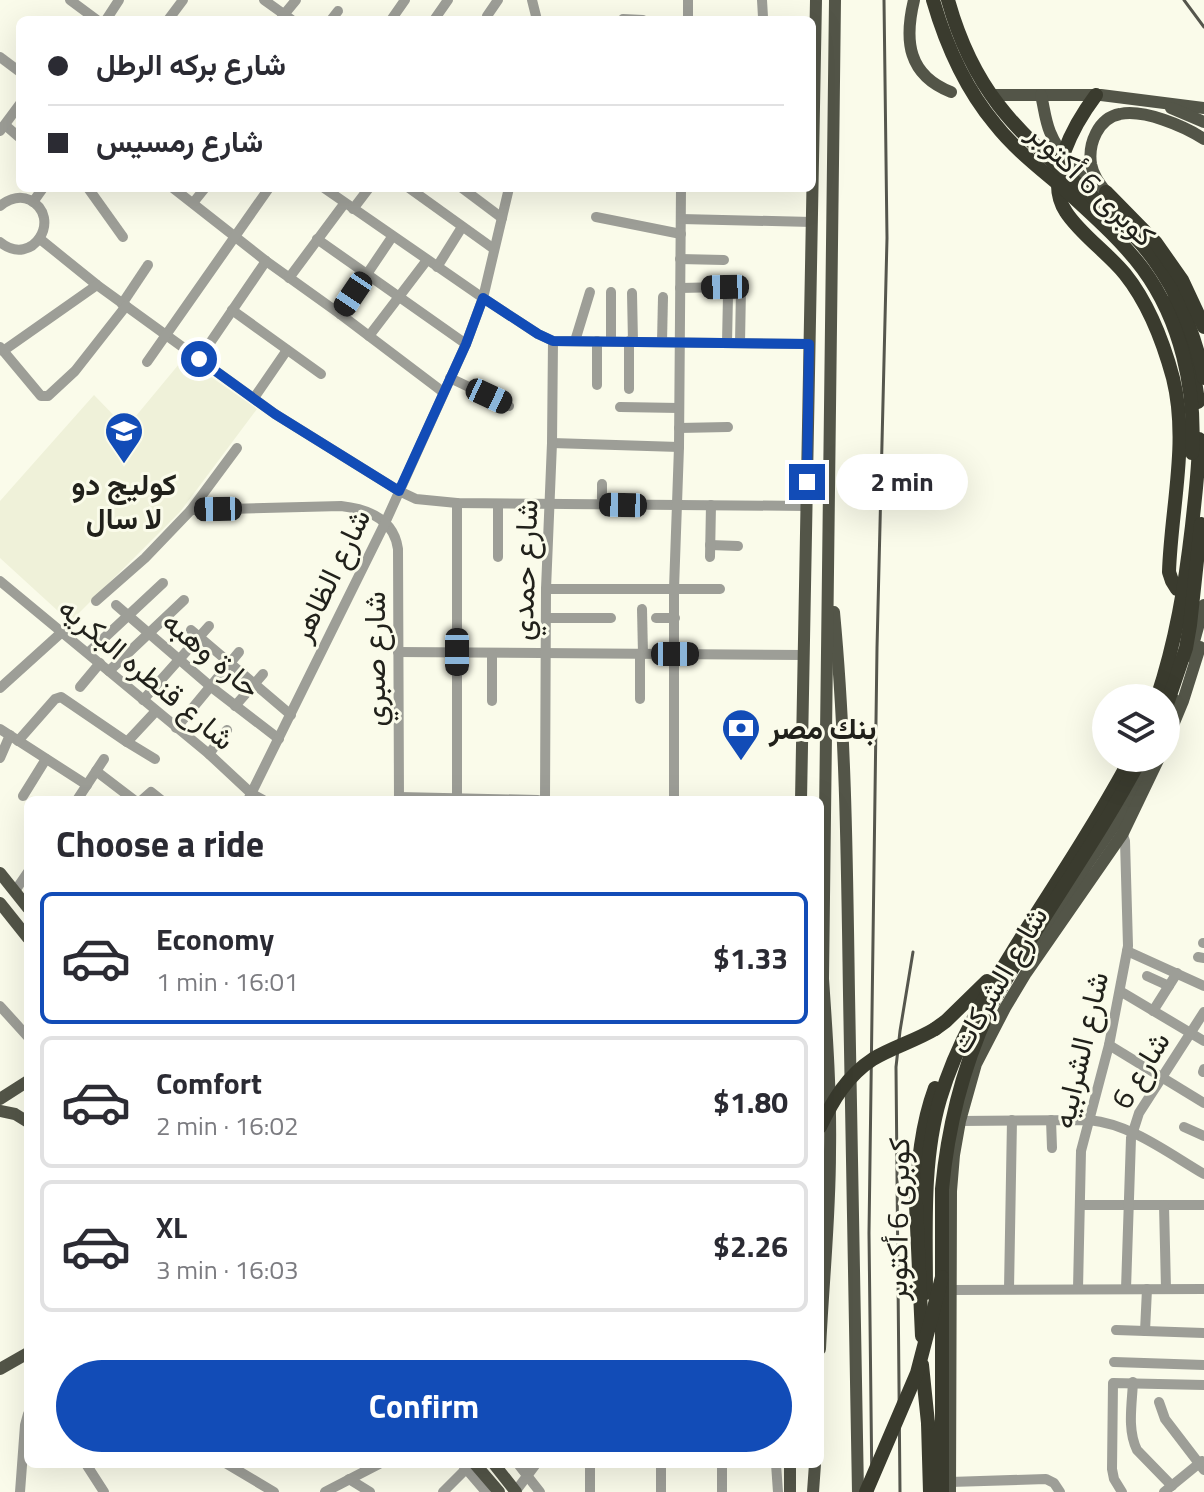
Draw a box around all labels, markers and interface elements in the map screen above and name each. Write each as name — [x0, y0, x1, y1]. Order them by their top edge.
text: شارع بركه الرطل — [96, 41, 286, 87]
street label: كوبرى 6 أكتوبر — [1017, 110, 1167, 257]
text: شارع رمسيس — [96, 118, 263, 164]
car — [330, 267, 376, 321]
car — [701, 275, 749, 299]
route start — [181, 341, 217, 377]
car — [462, 375, 516, 417]
school or university icon: كوليج دو لا سال — [103, 410, 145, 465]
callout: 2 min — [835, 454, 967, 510]
place label: كوليج دو لا سال — [71, 461, 177, 541]
text: 2 min — [870, 462, 934, 501]
route end — [789, 464, 825, 500]
car — [599, 493, 647, 517]
car — [194, 497, 242, 521]
street label: شارع حمدي — [499, 499, 551, 642]
street label: شارع الظاهر — [278, 501, 382, 650]
street label: شارع قنطره البكريه — [48, 585, 246, 761]
street label: شارع صبري — [351, 591, 399, 727]
street label: حارة وهبه — [153, 599, 271, 709]
car — [445, 628, 469, 676]
car — [651, 642, 699, 666]
map controls — [1092, 684, 1180, 772]
button: layers — [1092, 684, 1180, 772]
place label: بنك مصر — [768, 705, 876, 751]
bank icon: بنك مصر — [720, 707, 762, 762]
text: Choose a ride — [56, 816, 264, 871]
street label: شارع الشركات — [937, 897, 1059, 1063]
text: Economy — [156, 916, 274, 962]
icon: car — [60, 922, 132, 994]
text: $1.33 — [713, 935, 788, 981]
text: 1 min · 16:01 — [156, 962, 299, 1001]
street label: شارع الشرابيه — [1040, 967, 1120, 1133]
street label: شارع 6 — [1099, 1022, 1181, 1118]
text: Comfort — [156, 1060, 262, 1106]
icon: car — [60, 1066, 132, 1138]
text: $1.80 — [713, 1079, 788, 1125]
text: 2 min · 16:02 — [156, 1106, 299, 1145]
street label: كوبرى 6 أكتوبر — [873, 1137, 921, 1302]
text: XL — [156, 1204, 187, 1250]
icon: car — [60, 1210, 132, 1282]
text: $2.26 — [713, 1223, 788, 1269]
text: 3 min · 16:03 — [156, 1250, 299, 1289]
button: Confirm — [56, 1360, 792, 1452]

